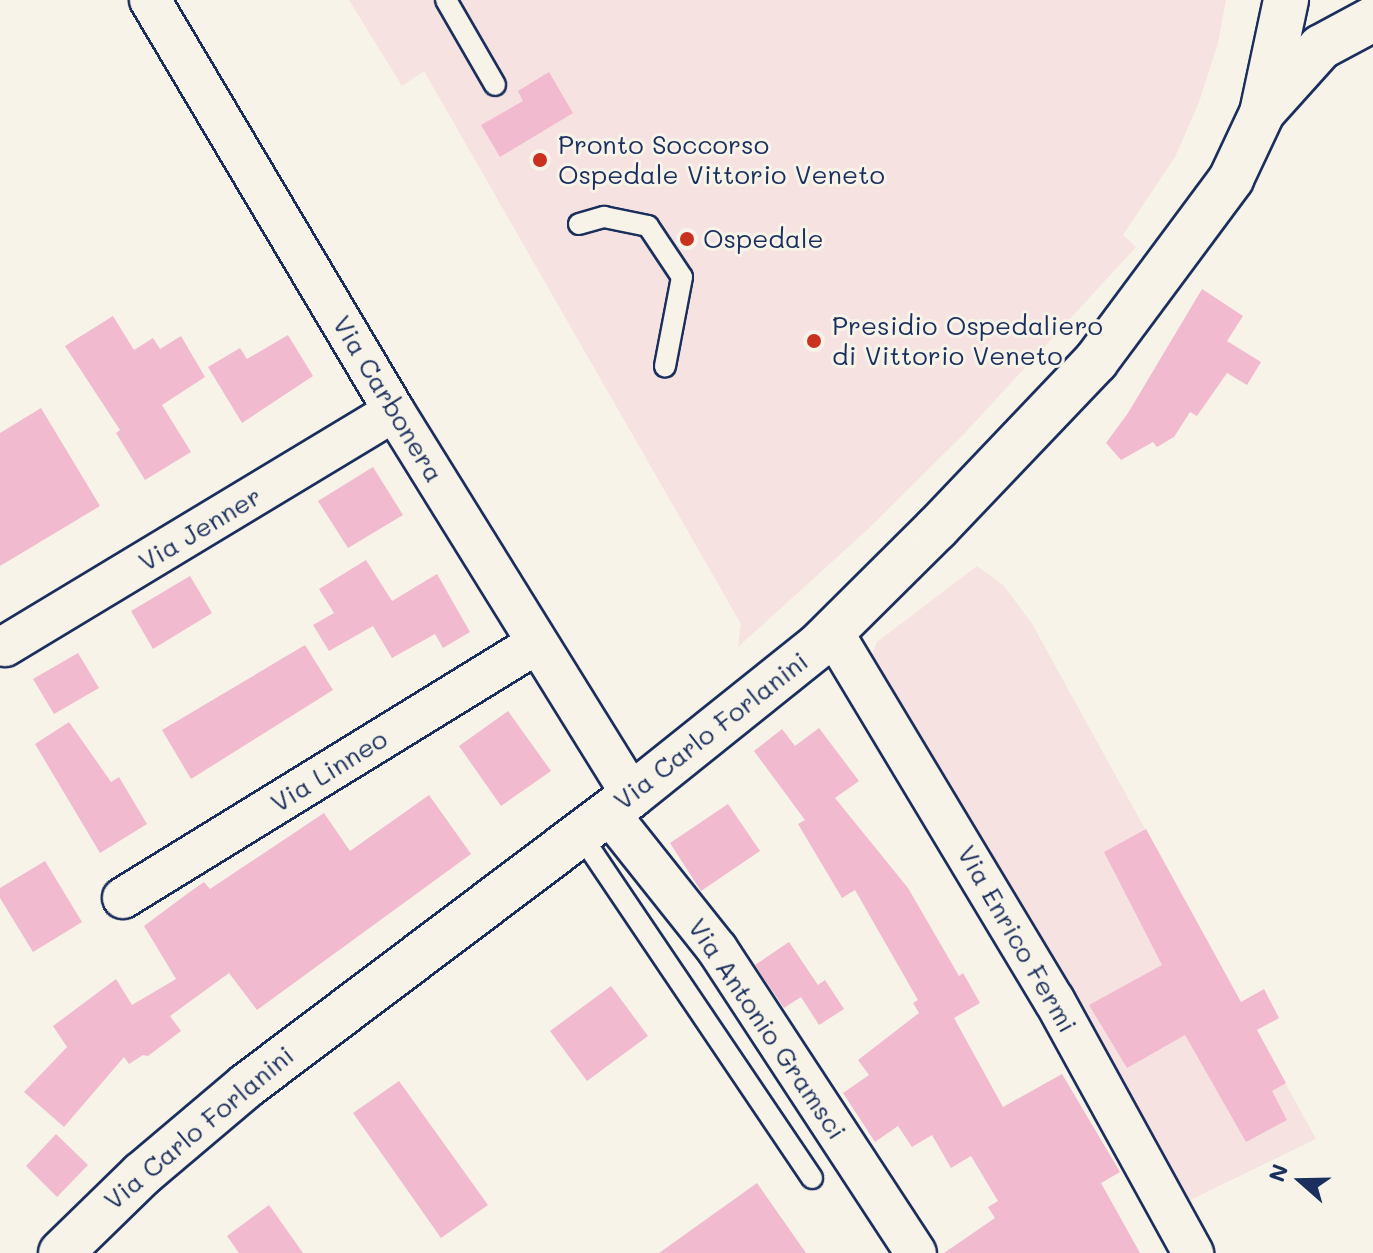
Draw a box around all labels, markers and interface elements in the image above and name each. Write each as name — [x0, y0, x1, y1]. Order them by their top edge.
place label: Pronto Soccorso Ospedale Vittorio Veneto — [558, 129, 885, 190]
marker: Pronto Soccorso Ospedale Vittorio Veneto — [529, 149, 551, 171]
place label: Ospedale — [703, 223, 824, 255]
marker: Ospedale — [678, 230, 696, 248]
street label: Via Carbonera — [326, 310, 450, 488]
place label: Presidio Ospedaliero di Vittorio Veneto — [832, 310, 1103, 372]
marker: Presidio Ospedaliero di Vittorio Veneto — [803, 330, 825, 352]
street label: Via Jenner — [133, 480, 267, 578]
street label: Via Carlo Forlanini — [608, 646, 814, 816]
street label: Via Linneo — [265, 723, 393, 819]
street label: Via Enrico Fermi — [951, 840, 1083, 1038]
street label: Via Antonio Gramsci — [681, 913, 853, 1145]
street label: Via Carlo Forlanini — [98, 1040, 300, 1216]
north arrow — [1261, 1141, 1341, 1221]
text: N — [1261, 1160, 1294, 1185]

